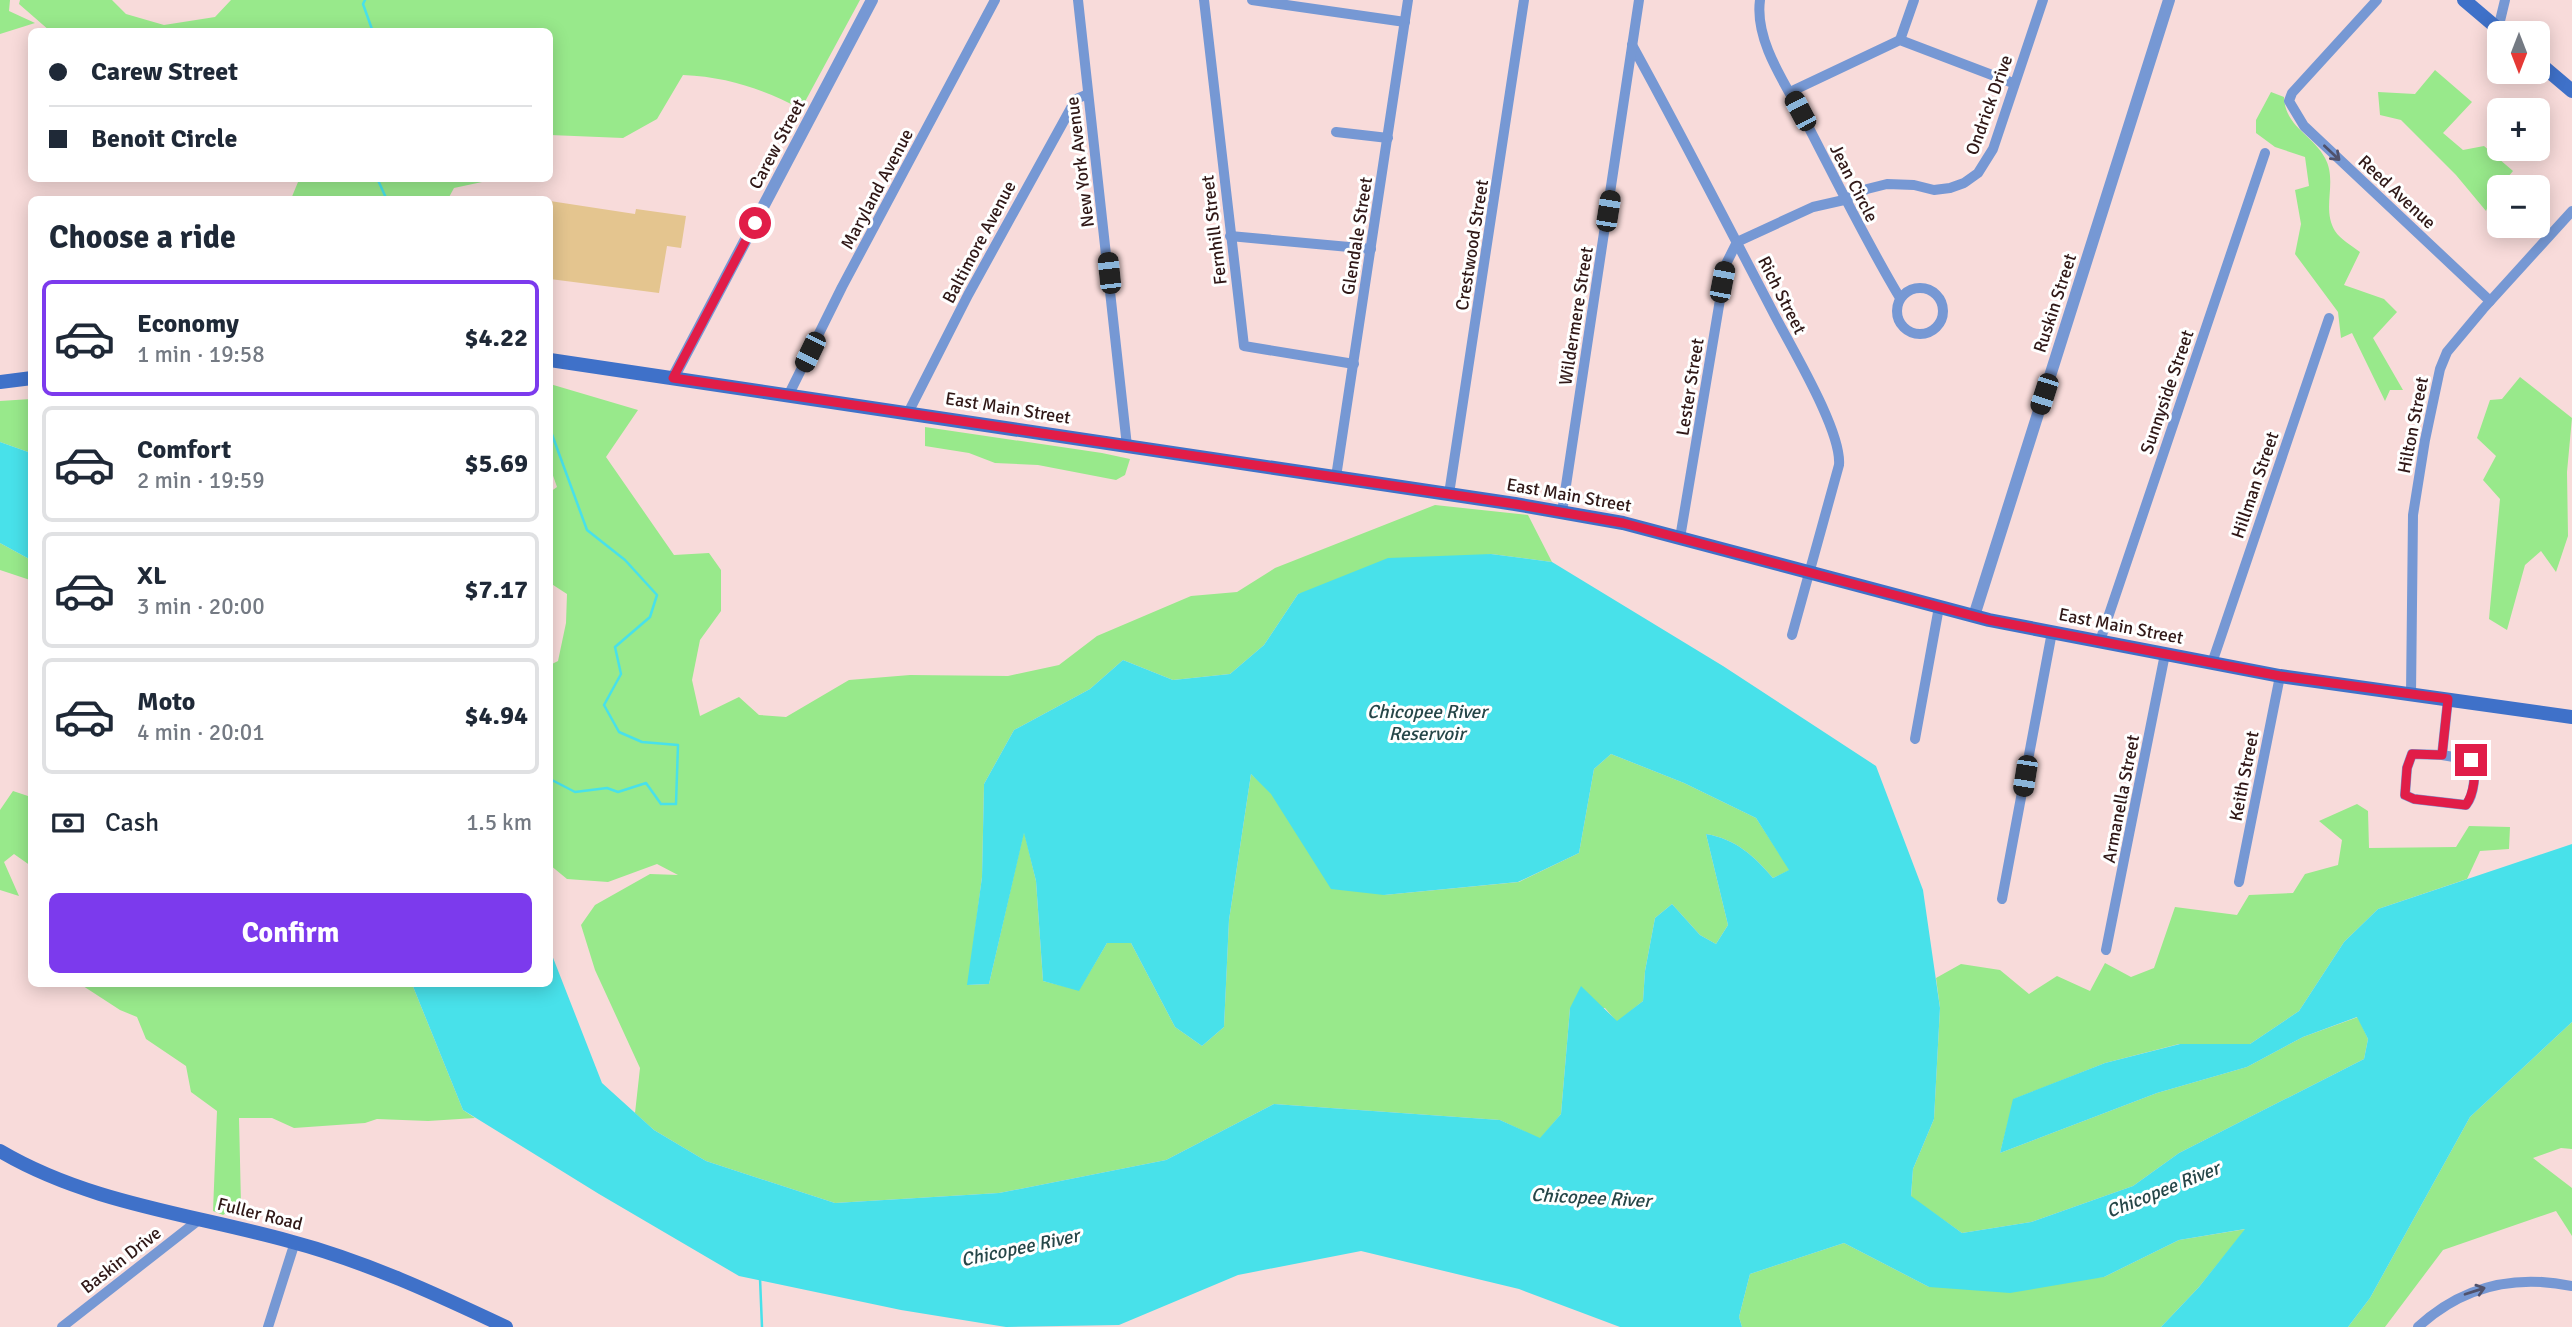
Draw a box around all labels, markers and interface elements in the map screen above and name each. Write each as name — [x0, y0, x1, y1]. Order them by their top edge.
north arrow — [2487, 21, 2550, 84]
map controls — [2487, 21, 2550, 238]
street label: Ondrick Drive — [1961, 52, 2017, 158]
text: Carew Street — [91, 56, 238, 88]
car — [1781, 88, 1820, 134]
street label: Carew Street — [744, 95, 810, 193]
street label: New York Avenue — [1061, 96, 1099, 228]
button: + — [2487, 98, 2550, 161]
text: Benoit Circle — [91, 123, 237, 155]
street label: Maryland Avenue — [836, 125, 918, 253]
street label: Jean Circle — [1825, 140, 1883, 226]
one-way arrow — [2323, 144, 2340, 161]
street label: Reed Avenue — [2354, 150, 2440, 234]
street label: Fernhill Street — [1196, 174, 1232, 286]
street label: Glendale Street — [1337, 175, 1377, 297]
button: − — [2487, 175, 2550, 238]
street label: Baltimore Avenue — [937, 177, 1021, 307]
street label: Crestwood Street — [1451, 178, 1493, 312]
car — [1595, 189, 1622, 233]
route start — [739, 207, 771, 239]
text: Choose a ride — [49, 218, 236, 257]
street label: Wildermere Street — [1554, 245, 1598, 387]
car — [1097, 251, 1122, 295]
street label: Ruskin Street — [2029, 251, 2081, 355]
street label: Rich Street — [1753, 252, 1811, 338]
car — [1708, 259, 1737, 305]
icon: car — [53, 307, 116, 370]
text: Economy — [137, 308, 239, 340]
text: $4.22 — [464, 322, 528, 354]
street label: Sunnyside Street — [2135, 327, 2199, 457]
car — [792, 329, 829, 375]
street label: Lester Street — [1671, 337, 1709, 437]
text: 1 min · 19:58 — [137, 340, 265, 369]
car — [2028, 371, 2061, 417]
street label: Hilton Street — [2393, 375, 2433, 475]
street label: East Main Street — [944, 387, 1072, 429]
street label: Hillman Street — [2226, 429, 2284, 541]
icon: car — [53, 433, 116, 496]
text: Comfort — [137, 434, 231, 466]
text: $5.69 — [464, 448, 528, 480]
text: 2 min · 19:59 — [137, 466, 265, 495]
street label: East Main Street — [1505, 473, 1633, 517]
icon: car — [53, 559, 116, 622]
text: XL — [137, 560, 167, 592]
text: $7.17 — [464, 574, 528, 606]
text: 3 min · 20:00 — [137, 592, 265, 621]
street label: East Main Street — [2057, 603, 2185, 649]
icon: car — [53, 685, 116, 748]
text: Moto — [137, 686, 195, 718]
text: $4.94 — [464, 700, 528, 732]
water label: Chicopee River Reservoir — [1367, 700, 1490, 746]
text: 4 min · 20:01 — [137, 718, 265, 747]
street label: Keith Street — [2225, 729, 2263, 823]
street label: Armanella Street — [2098, 733, 2144, 865]
route end — [2455, 744, 2487, 776]
car — [2012, 754, 2039, 798]
icon: cash — [49, 804, 87, 842]
text: Cash — [105, 807, 159, 839]
text: 1.5 km — [466, 808, 532, 837]
button: Confirm — [49, 893, 532, 973]
water label: Chicopee River — [2103, 1155, 2226, 1224]
water label: Chicopee River — [1530, 1183, 1655, 1213]
street label: Fuller Road — [215, 1193, 305, 1235]
street label: Baskin Drive — [77, 1222, 165, 1298]
water label: Chicopee River — [959, 1223, 1084, 1272]
one-way arrow — [2464, 1284, 2486, 1297]

